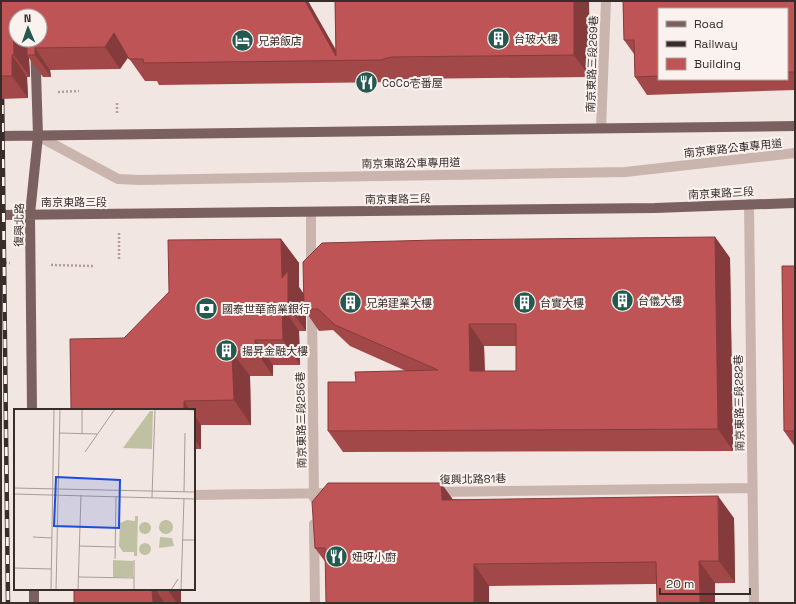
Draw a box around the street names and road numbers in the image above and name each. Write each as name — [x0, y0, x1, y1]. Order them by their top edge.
street label: 南京東路三段269巷 — [583, 15, 601, 113]
street label: 南京東路公車專用道 — [683, 136, 783, 160]
street label: 南京東路公車專用道 — [361, 155, 461, 171]
street label: 南京東路三段 — [688, 184, 754, 202]
street label: 南京東路三段 — [365, 191, 431, 207]
street label: 南京東路三段 — [41, 195, 107, 209]
street label: 復興北路 — [12, 203, 26, 247]
street label: 南京東路三段282巷 — [731, 354, 747, 452]
street label: 南京東路三段256巷 — [293, 371, 309, 469]
street label: 復興北路81巷 — [440, 471, 506, 487]

